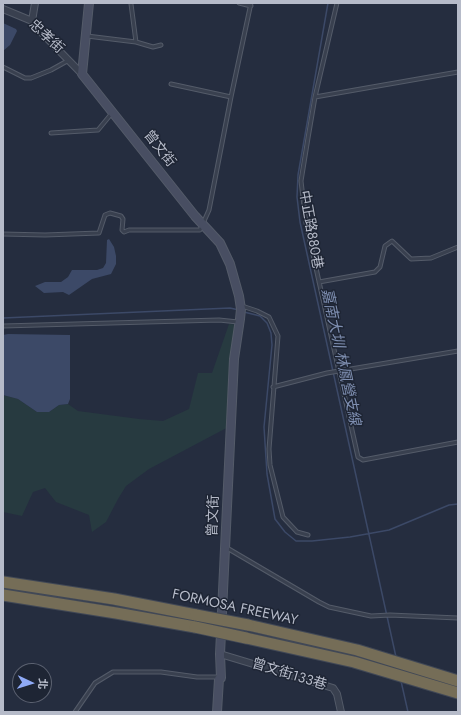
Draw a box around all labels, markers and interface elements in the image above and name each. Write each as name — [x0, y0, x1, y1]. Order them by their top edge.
street label: 忠孝街 — [25, 17, 67, 57]
street label: 曾文街 — [139, 127, 179, 171]
street label: 中正路880巷 — [295, 189, 325, 271]
water label: 嘉南大圳 林鳳營支線 — [317, 287, 363, 427]
street label: 曾文街 — [205, 495, 223, 537]
street label: FORMOSA FREEWAY — [171, 586, 299, 630]
street label: 曾文街133巷 — [249, 656, 329, 694]
north arrow — [12, 663, 52, 703]
text: 北 — [35, 678, 51, 690]

